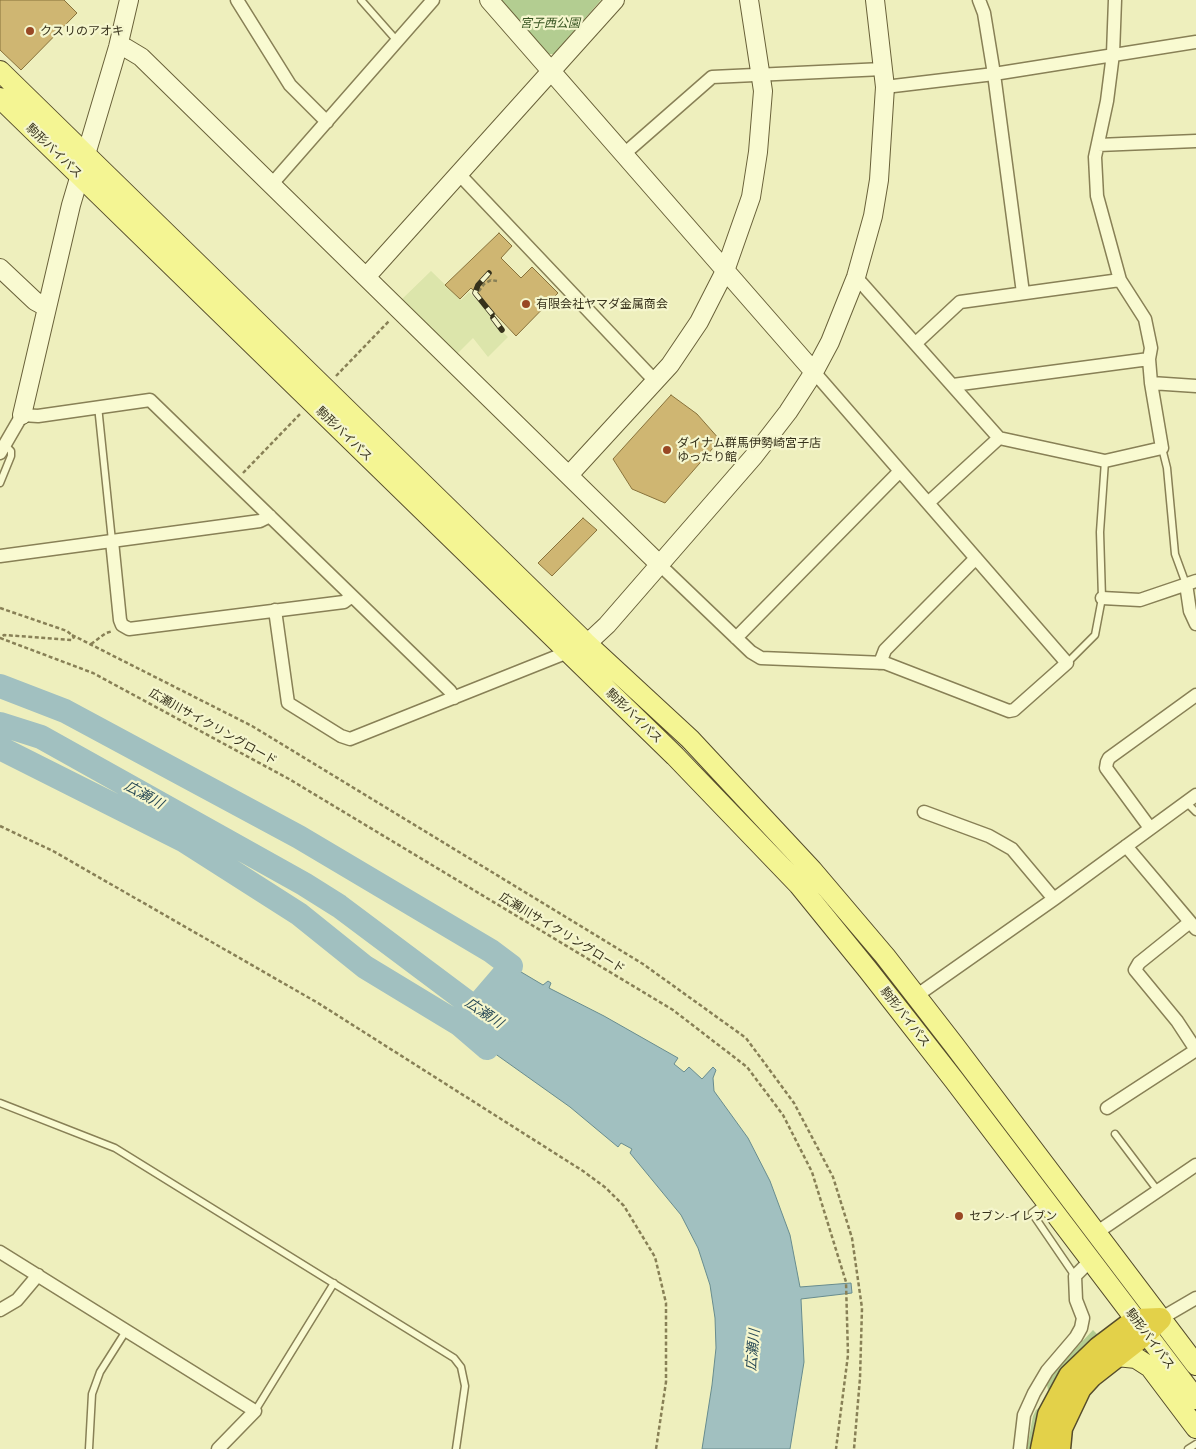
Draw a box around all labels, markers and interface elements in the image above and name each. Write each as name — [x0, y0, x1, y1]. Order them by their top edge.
park label: 宮子西公園 — [520, 16, 580, 30]
place label: クスリのアオキ — [40, 24, 124, 38]
marker: クスリのアオキ — [24, 25, 36, 37]
street label: 駒形バイパス — [23, 121, 85, 181]
place label: 有限会社ヤマダ金属商会 — [536, 297, 668, 311]
marker: 有限会社ヤマダ金属商会 — [520, 298, 532, 310]
street label: 駒形バイパス — [313, 404, 375, 464]
place label: ダイナム群馬伊勢崎宮子店 ゆったり館 — [677, 436, 821, 464]
marker: ダイナム群馬伊勢崎宮子店 ゆったり館 — [661, 444, 673, 456]
street label: 広瀬川サイクリングロード — [147, 686, 279, 768]
street label: 駒形バイパス — [603, 686, 665, 746]
water label: 広瀬川 — [122, 777, 166, 813]
street label: 広瀬川サイクリングロード — [497, 890, 627, 976]
street label: 駒形バイパス — [877, 984, 933, 1050]
water label: 広瀬川 — [462, 994, 506, 1032]
place label: セブン-イレブン — [969, 1209, 1057, 1223]
marker: セブン-イレブン — [953, 1210, 965, 1222]
street label: 駒形バイパス — [1123, 1306, 1177, 1372]
water label: 広瀬川 — [743, 1328, 763, 1372]

